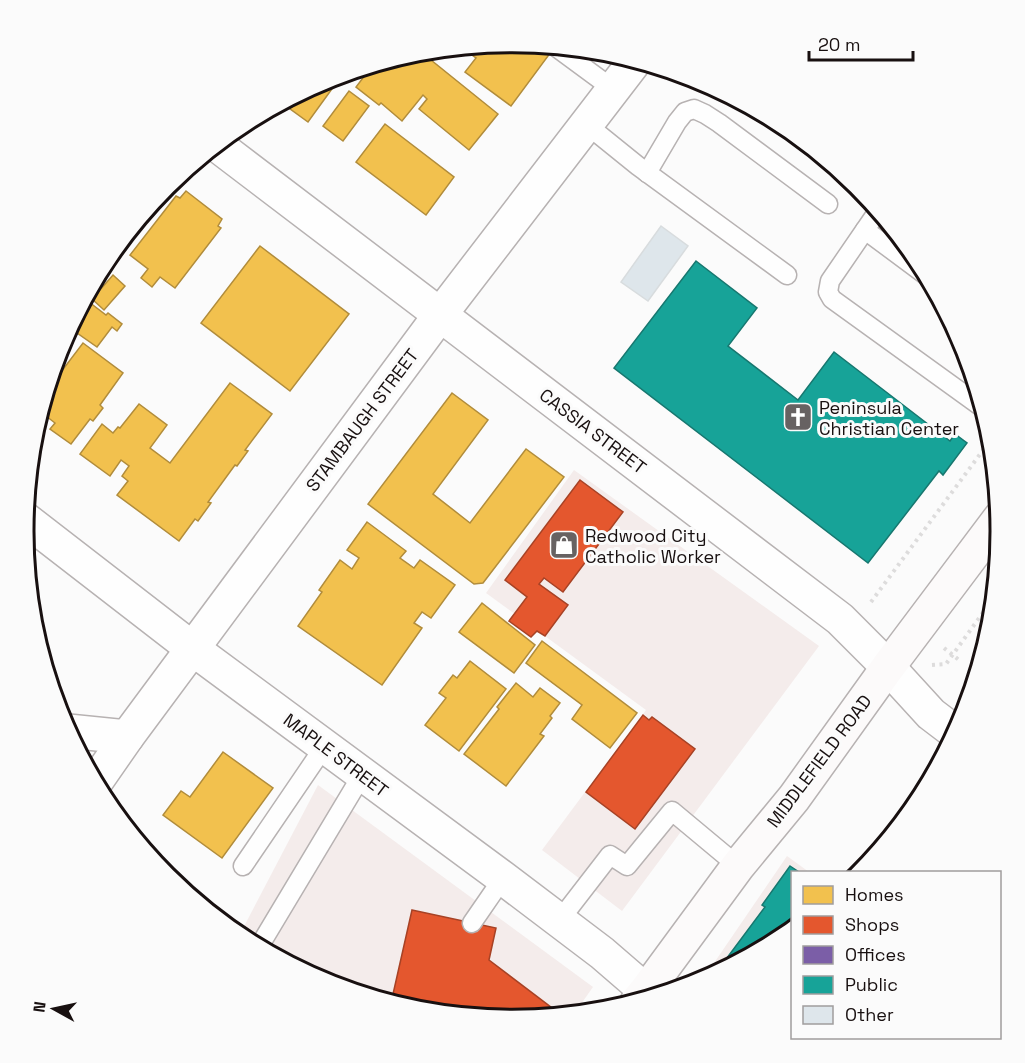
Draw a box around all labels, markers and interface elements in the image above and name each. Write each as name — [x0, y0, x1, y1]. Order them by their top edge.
scale bar — [809, 24, 912, 62]
text: 20 m — [818, 33, 861, 56]
street label: STAMBAUGH STREET — [301, 344, 424, 496]
street label: CASSIA STREET — [535, 383, 651, 479]
place label: Peninsula Christian Center — [819, 396, 959, 440]
church icon: Peninsula Christian Center — [782, 401, 814, 433]
place label: Redwood City Catholic Worker — [585, 524, 721, 568]
shop icon: Redwood City Catholic Worker — [548, 529, 580, 561]
street label: MIDDLEFIELD ROAD — [762, 690, 876, 832]
street label: MAPLE STREET — [279, 708, 393, 802]
legend — [791, 871, 1001, 1039]
text: Homes — [845, 883, 904, 906]
text: Shops — [845, 913, 899, 936]
text: Offices — [845, 943, 906, 966]
text: Public — [845, 973, 898, 996]
north arrow — [24, 979, 84, 1039]
text: N — [28, 1000, 51, 1014]
text: Other — [845, 1003, 894, 1026]

